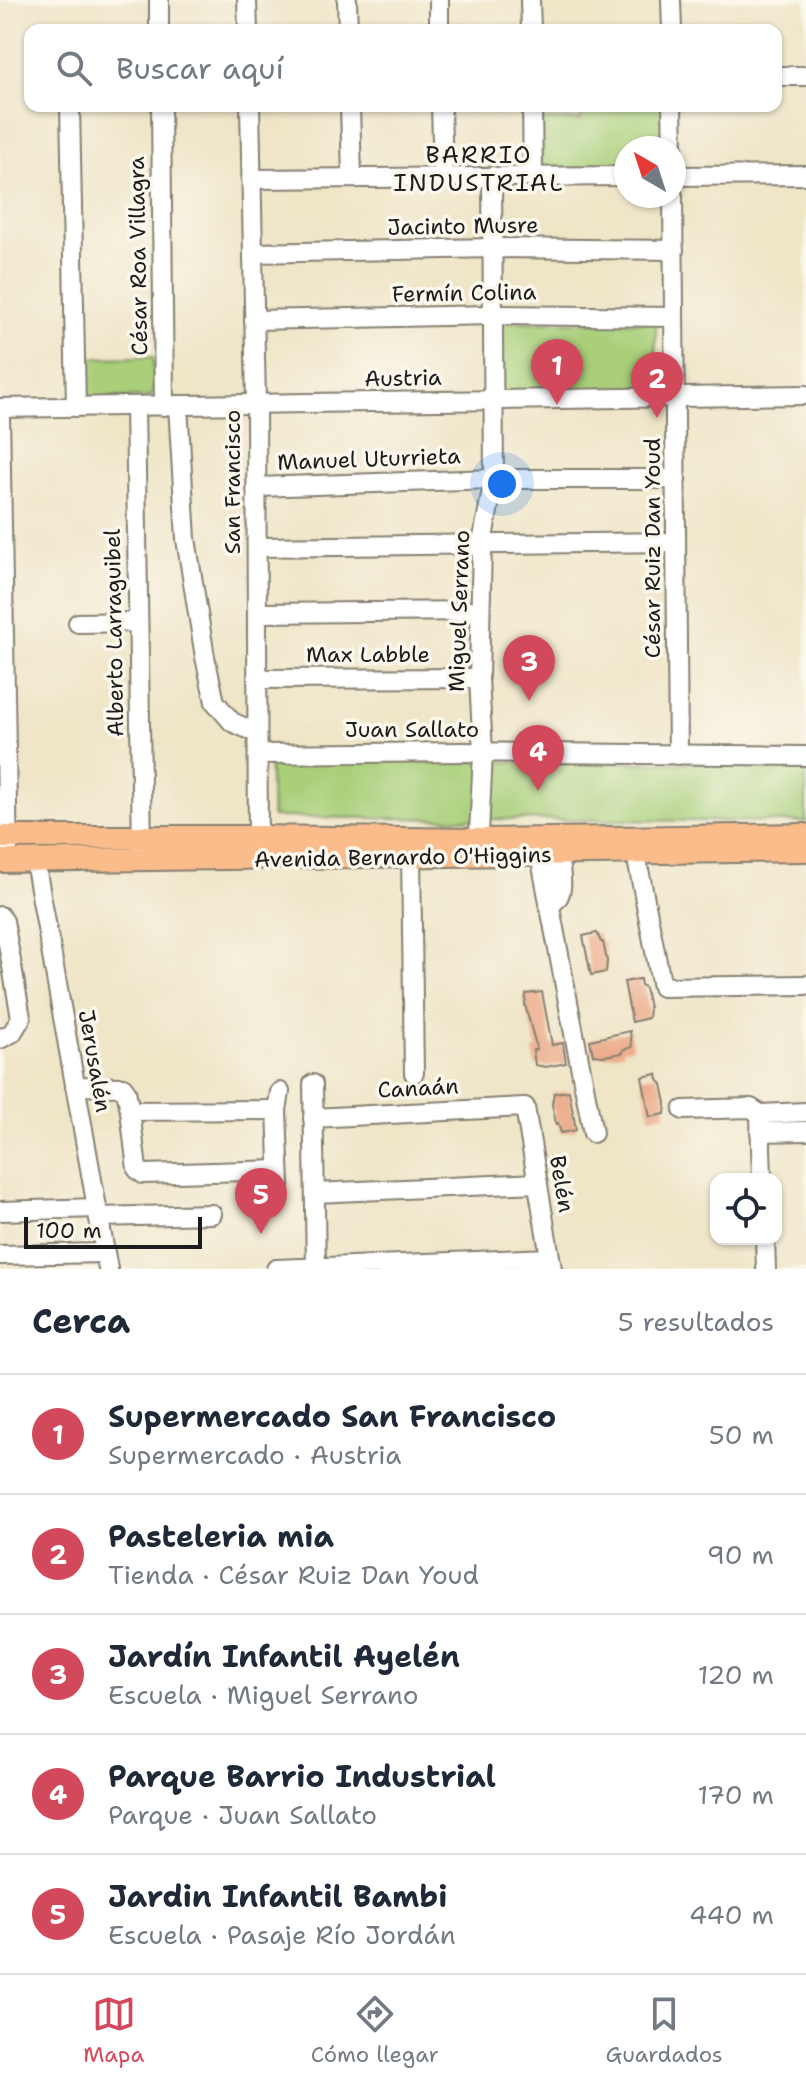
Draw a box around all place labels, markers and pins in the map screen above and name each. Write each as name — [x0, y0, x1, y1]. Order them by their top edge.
pin: 1 — [531, 339, 583, 405]
pin: 2 — [631, 352, 683, 418]
pin: 3 — [503, 635, 555, 701]
pin: 4 — [512, 725, 564, 791]
pin: 5 — [235, 1168, 287, 1234]

